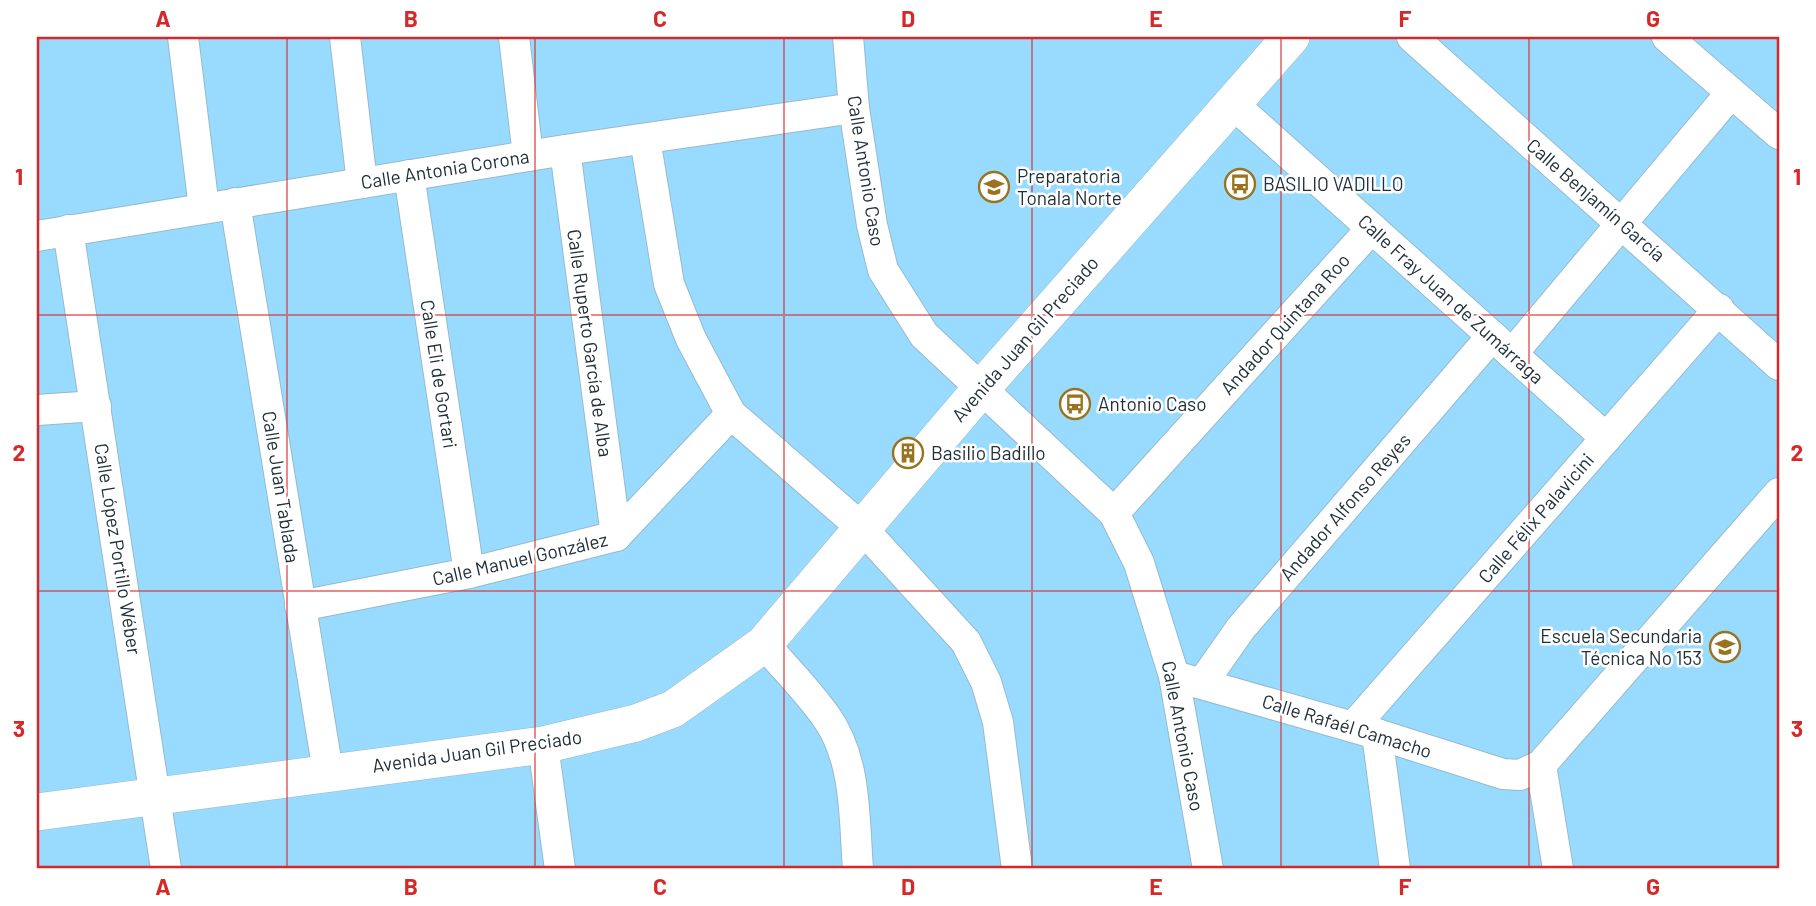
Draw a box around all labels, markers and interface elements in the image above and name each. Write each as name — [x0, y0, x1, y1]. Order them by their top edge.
text: A — [155, 4, 171, 32]
text: B — [404, 4, 418, 32]
text: C — [653, 4, 667, 32]
text: D — [901, 4, 915, 32]
text: E — [1149, 4, 1163, 32]
text: F — [1399, 4, 1412, 32]
text: G — [1646, 4, 1660, 32]
street label: Calle Antonio Caso — [843, 94, 890, 248]
street label: Calle Benjamín García — [1522, 133, 1670, 266]
street label: Calle Antonia Corona — [359, 144, 531, 193]
text: 1 — [15, 162, 23, 190]
text: 1 — [1793, 162, 1801, 190]
place label: Preparatoria Tonala Norte — [1017, 164, 1122, 209]
bus stop icon: BASILIO VADILLO — [1223, 167, 1257, 201]
school or university icon: Preparatoria Tonala Norte — [977, 170, 1011, 204]
place label: BASILIO VADILLO — [1263, 172, 1404, 195]
street label: Calle Fray Juan de Zumárraga — [1354, 209, 1549, 388]
street label: Calle Ruperto García de Alba — [563, 228, 618, 458]
street label: Andador Quintana Roo — [1215, 248, 1354, 399]
street label: Avenida Juan Gil Preciado — [946, 251, 1103, 426]
street label: Calle Eli de Gortari — [416, 298, 463, 450]
bus stop icon: Antonio Caso — [1058, 387, 1092, 421]
place label: Antonio Caso — [1098, 392, 1207, 415]
street label: Calle Juan Tablada — [258, 409, 305, 565]
street label: Andador Alfonso Reyes — [1274, 428, 1415, 585]
building icon: Basilio Badillo — [891, 436, 925, 470]
text: 2 — [13, 438, 25, 466]
text: 2 — [1791, 438, 1803, 466]
place label: Basilio Badillo — [931, 441, 1046, 464]
street label: Calle López Portillo Wéber — [90, 442, 147, 656]
street label: Calle Félix Palavicini — [1473, 448, 1598, 587]
street label: Calle Manuel González — [430, 527, 610, 590]
place label: Escuela Secundaria Técnica No 153 — [1540, 624, 1702, 669]
school or university icon: Escuela Secundaria Técnica No 153 — [1708, 630, 1742, 664]
street label: Calle Antonio Caso — [1158, 659, 1209, 813]
street label: Calle Rafaél Camacho — [1259, 689, 1435, 762]
text: 3 — [13, 714, 25, 742]
text: 3 — [1791, 714, 1803, 742]
street label: Avenida Juan Gil Preciado — [371, 724, 583, 777]
text: A — [155, 872, 171, 900]
text: B — [404, 872, 418, 900]
text: C — [653, 872, 667, 900]
text: D — [901, 872, 915, 900]
text: E — [1149, 872, 1163, 900]
text: F — [1399, 872, 1412, 900]
text: G — [1646, 872, 1660, 900]

